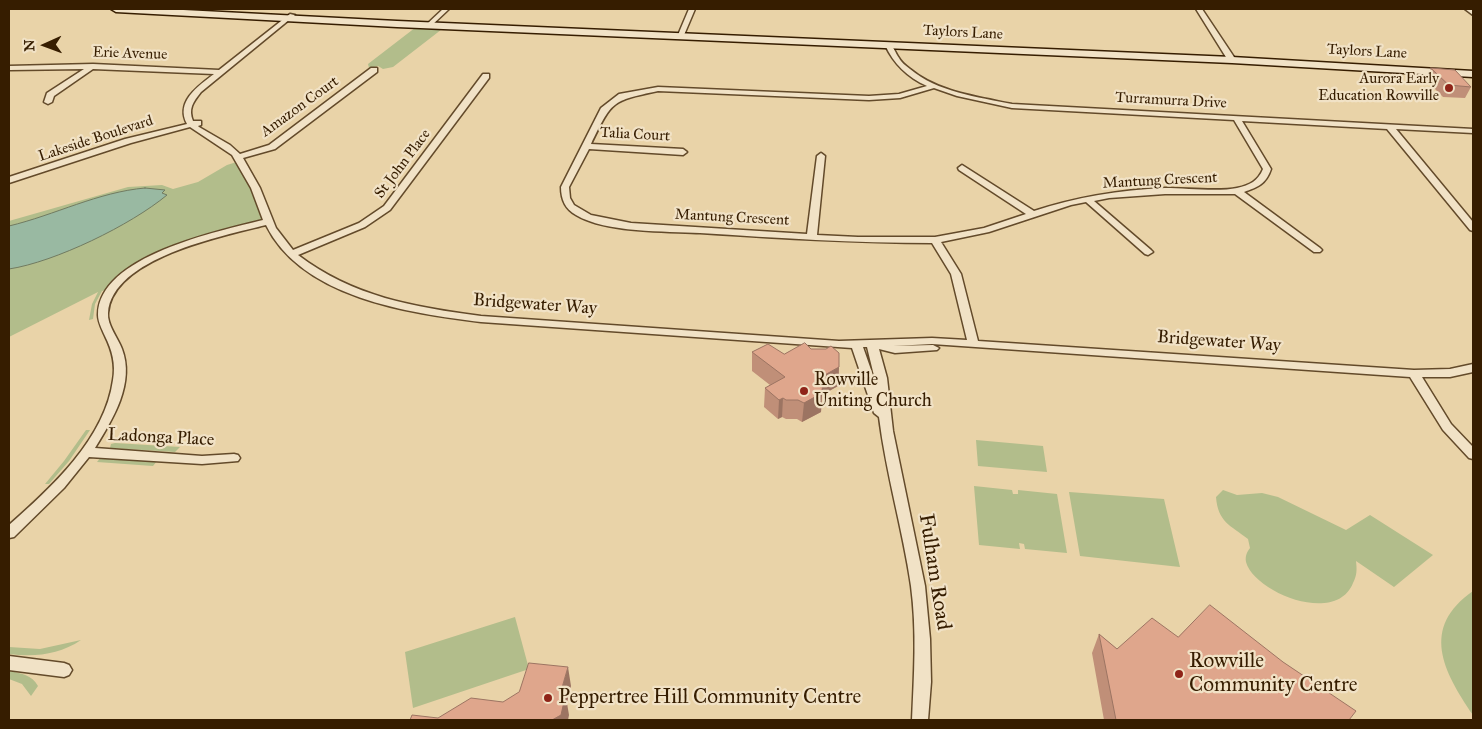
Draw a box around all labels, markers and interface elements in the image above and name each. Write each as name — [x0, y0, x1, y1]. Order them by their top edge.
north arrow — [20, 20, 70, 70]
street label: Taylors Lane — [922, 22, 1004, 44]
text: N — [21, 39, 38, 52]
street label: Taylors Lane — [1326, 41, 1408, 63]
street label: Erie Avenue — [92, 44, 168, 64]
place label: Aurora Early Education Rowville — [1318, 70, 1439, 105]
street label: Amazon Court — [258, 73, 342, 141]
marker: Aurora Early Education Rowville — [1443, 82, 1455, 94]
street label: Turramurra Drive — [1115, 89, 1227, 113]
street label: Lakeside Boulevard — [36, 112, 156, 166]
street label: Talia Court — [599, 124, 671, 146]
street label: St John Place — [371, 126, 435, 202]
street label: Mantung Crescent — [1102, 169, 1218, 193]
street label: Mantung Crescent — [674, 206, 790, 230]
street label: Bridgewater Way — [472, 290, 598, 320]
street label: Bridgewater Way — [1156, 327, 1282, 357]
place label: Rowville Uniting Church — [814, 370, 932, 412]
marker: Rowville Uniting Church — [798, 385, 810, 397]
street label: Ladonga Place — [107, 424, 215, 452]
street label: Fulham Road — [912, 512, 956, 632]
place label: Rowville Community Centre — [1189, 649, 1357, 699]
marker: Rowville Community Centre — [1173, 668, 1185, 680]
place label: Peppertree Hill Community Centre — [558, 685, 861, 711]
marker: Peppertree Hill Community Centre — [542, 692, 554, 704]

